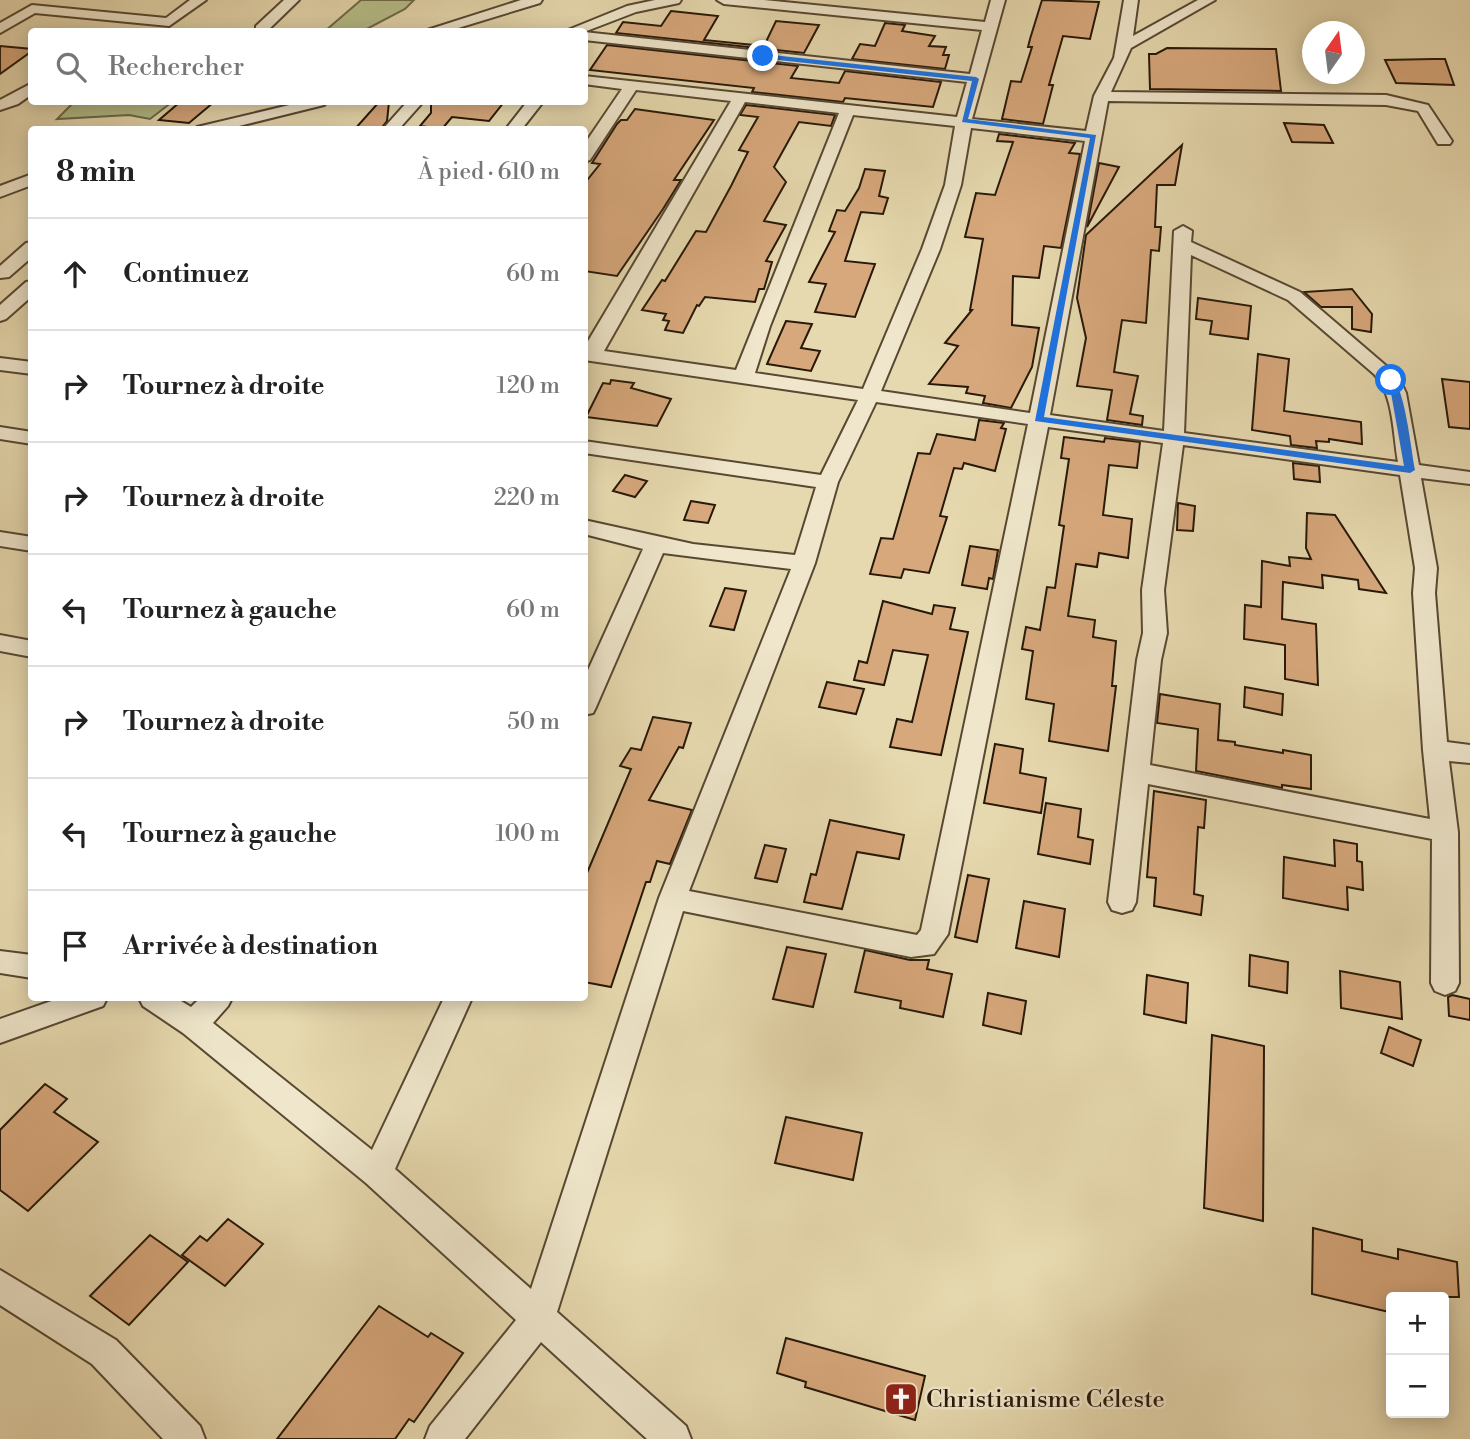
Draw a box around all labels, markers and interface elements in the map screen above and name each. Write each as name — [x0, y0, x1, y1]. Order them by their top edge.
north arrow — [1302, 21, 1365, 84]
search box — [28, 28, 588, 105]
route end — [747, 40, 778, 71]
icon: search — [52, 48, 90, 86]
text: Rechercher — [108, 51, 244, 83]
text: 8 min — [56, 153, 135, 191]
text: À pied · 610 m — [418, 158, 560, 186]
icon: ahead — [56, 255, 94, 293]
text: Continuez — [123, 258, 249, 290]
text: 60 m — [506, 260, 560, 288]
route start — [1375, 364, 1406, 395]
icon: right — [56, 367, 94, 405]
text: Tournez à droite — [123, 370, 325, 402]
text: 120 m — [496, 372, 560, 400]
icon: right — [56, 479, 94, 517]
text: Tournez à droite — [123, 482, 325, 514]
text: 220 m — [494, 484, 560, 512]
icon: left — [56, 591, 94, 629]
text: Tournez à gauche — [123, 594, 337, 626]
text: 60 m — [506, 596, 560, 624]
icon: right — [56, 703, 94, 741]
text: Tournez à droite — [123, 706, 325, 738]
text: 50 m — [507, 708, 560, 736]
icon: left — [56, 815, 94, 853]
text: Tournez à gauche — [123, 818, 337, 850]
text: 100 m — [495, 820, 560, 848]
icon: arrive — [56, 927, 94, 965]
text: Arrivée à destination — [123, 930, 378, 962]
map controls — [1386, 1292, 1449, 1418]
button: + — [1386, 1292, 1449, 1355]
button: − — [1386, 1355, 1449, 1418]
church icon: Christianisme Céleste — [882, 1380, 920, 1418]
place label: Christianisme Céleste — [926, 1385, 1165, 1415]

